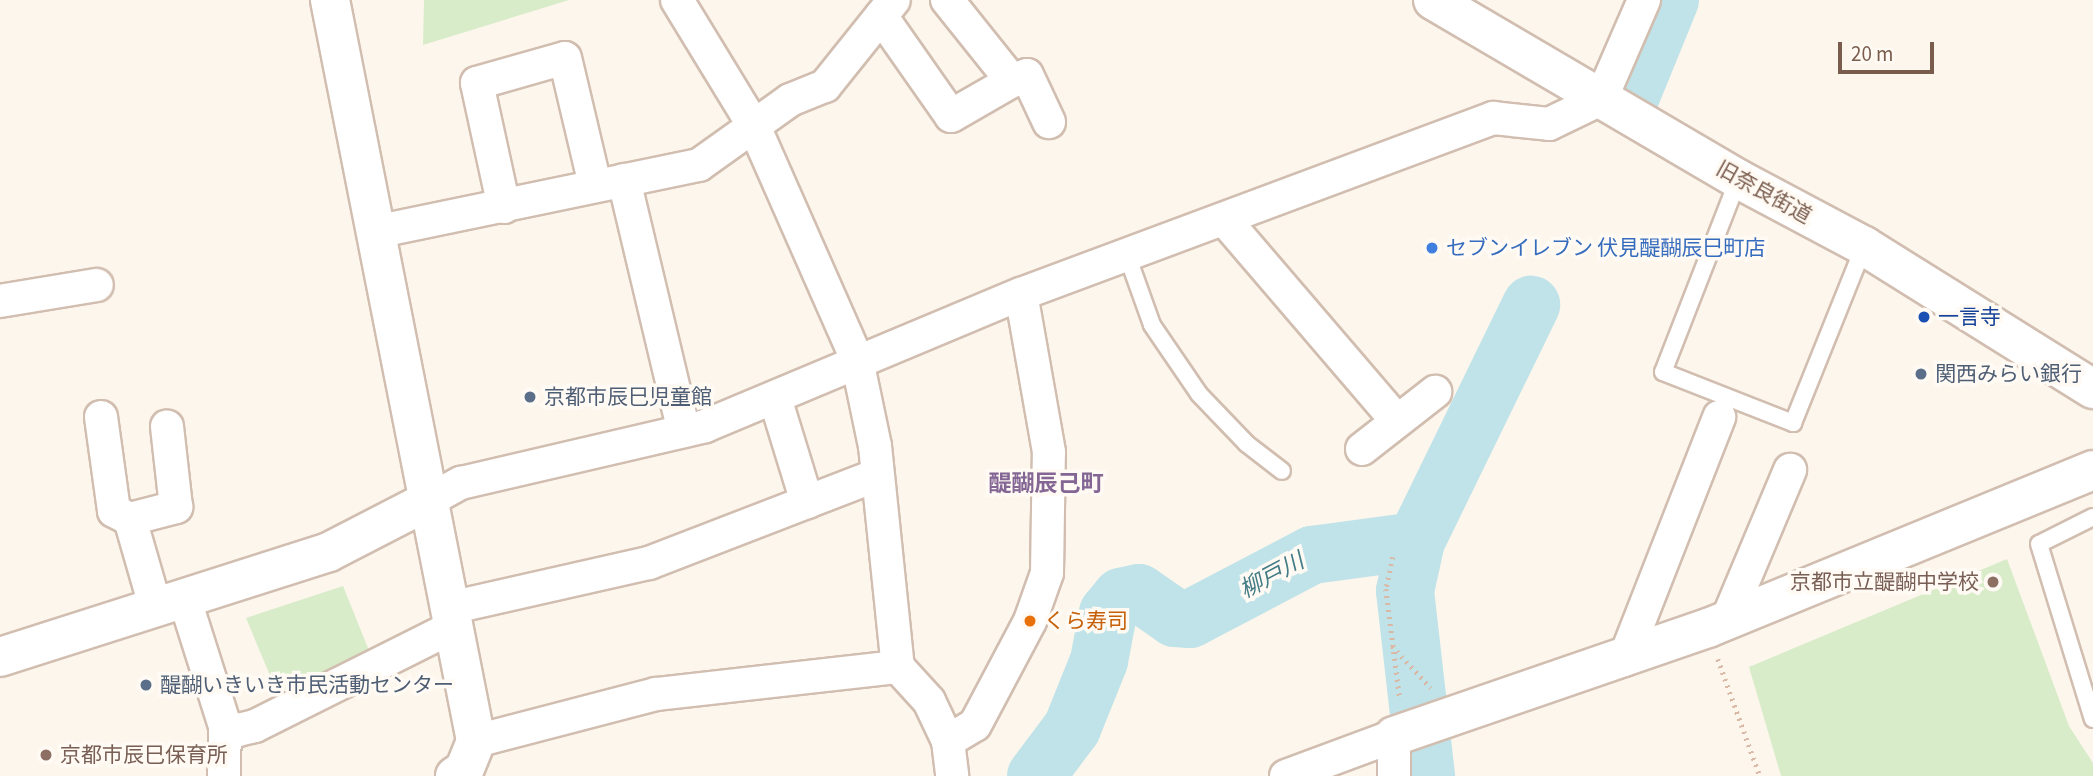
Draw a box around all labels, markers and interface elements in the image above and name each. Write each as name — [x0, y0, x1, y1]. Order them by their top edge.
scale bar — [1841, 28, 1937, 72]
text: 20 m — [1851, 39, 1893, 69]
street label: 旧奈良街道 — [1712, 156, 1816, 228]
place label: セブンイレブン 伏見醍醐辰巳町店 — [1446, 235, 1765, 261]
marker: セブンイレブン 伏見醍醐辰巳町店 — [1424, 240, 1440, 256]
place label: 一言寺 — [1938, 304, 2001, 330]
marker: 一言寺 — [1916, 309, 1932, 325]
place label: 関西みらい銀行 — [1935, 361, 2082, 387]
marker: 関西みらい銀行 — [1913, 366, 1929, 382]
place label: 京都市辰巳児童館 — [544, 384, 712, 410]
marker: 京都市辰巳児童館 — [522, 389, 538, 405]
district label: 醍醐辰己町 — [989, 470, 1103, 498]
water label: 柳戸川 — [1235, 548, 1309, 604]
place label: 京都市立醍醐中学校 — [1790, 569, 1979, 595]
marker: 京都市立醍醐中学校 — [1985, 574, 2001, 590]
place label: くら寿司 — [1044, 608, 1128, 634]
marker: くら寿司 — [1022, 613, 1038, 629]
place label: 醍醐いきいき市民活動センター — [160, 672, 454, 698]
marker: 醍醐いきいき市民活動センター — [138, 677, 154, 693]
place label: 京都市辰巳保育所 — [60, 742, 228, 768]
marker: 京都市辰巳保育所 — [38, 747, 54, 763]

